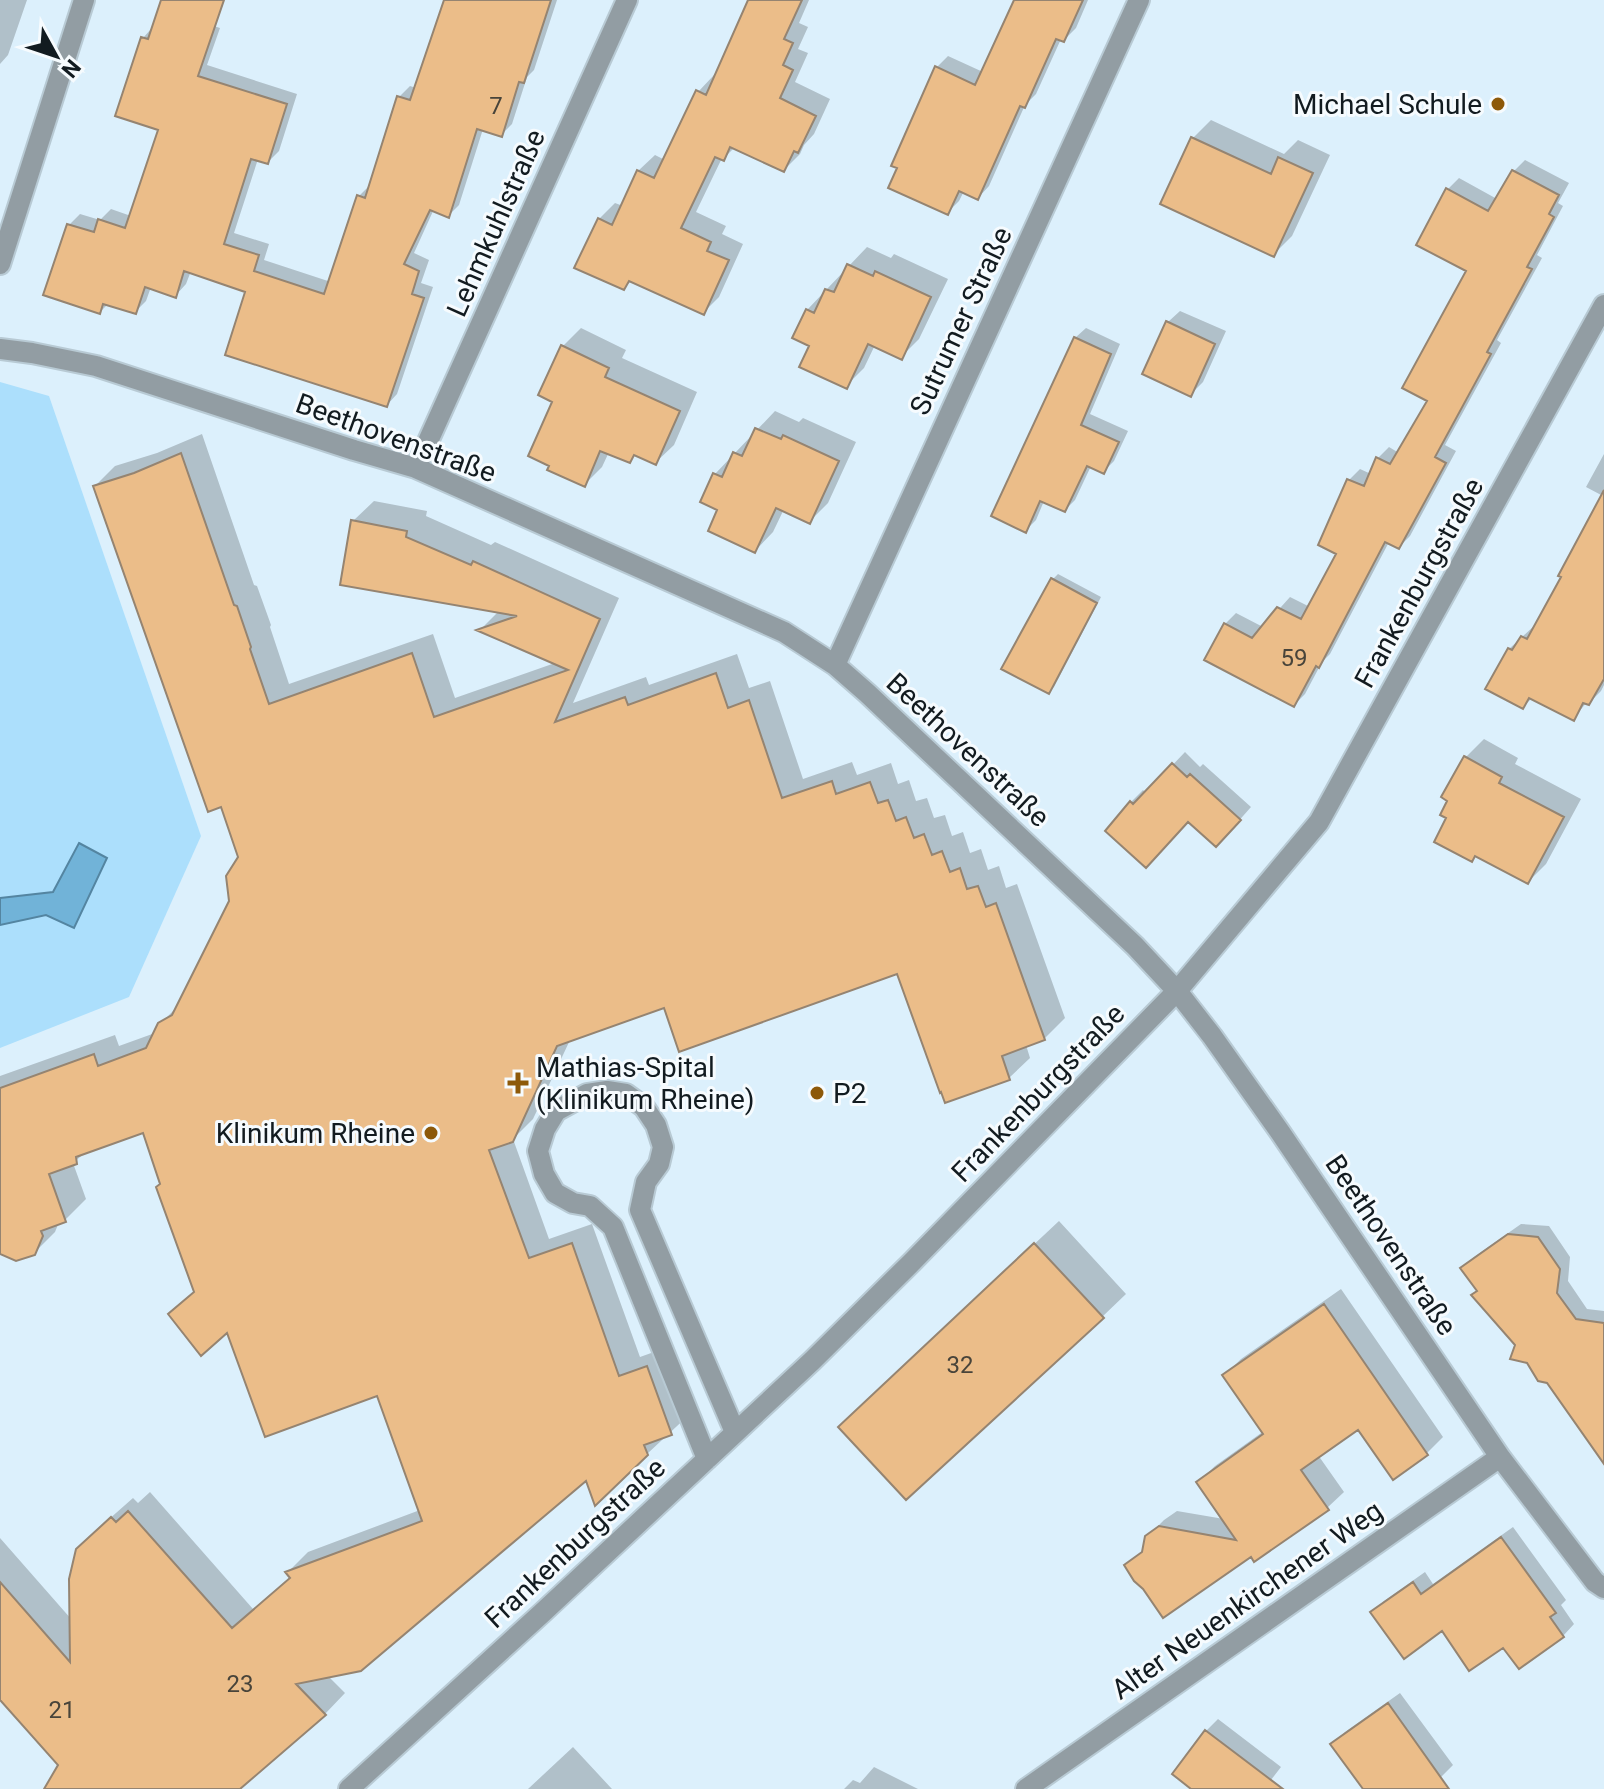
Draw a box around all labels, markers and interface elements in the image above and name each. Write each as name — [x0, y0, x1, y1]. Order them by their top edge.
north arrow — [16, 16, 96, 96]
text: N — [56, 55, 86, 83]
place label: Michael Schule — [1293, 88, 1482, 121]
house number: 7 — [489, 92, 503, 120]
marker: Michael Schule — [1489, 95, 1507, 113]
street label: Lehmkuhlstraße — [440, 124, 552, 322]
street label: Sutrumer Straße — [903, 222, 1019, 420]
street label: Beethovenstraße — [291, 387, 501, 489]
street label: Frankenburgstraße — [1348, 472, 1490, 694]
house number: 59 — [1281, 644, 1307, 672]
street label: Beethovenstraße — [880, 666, 1056, 834]
street label: Frankenburgstraße — [945, 997, 1131, 1189]
place label: Mathias-Spital (Klinikum Rheine) — [536, 1051, 755, 1116]
marker: Mathias-Spital (Klinikum Rheine) — [507, 1072, 529, 1094]
place label: P2 — [833, 1077, 866, 1110]
marker: P2 — [808, 1084, 826, 1102]
place label: Klinikum Rheine — [216, 1117, 415, 1150]
marker: Klinikum Rheine — [422, 1124, 440, 1142]
street label: Beethovenstraße — [1318, 1149, 1464, 1341]
house number: 32 — [947, 1351, 973, 1379]
street label: Frankenburgstraße — [478, 1451, 672, 1635]
street label: Alter Neuenkirchener Weg — [1105, 1494, 1389, 1706]
house number: 23 — [227, 1670, 253, 1698]
house number: 21 — [49, 1696, 75, 1724]

